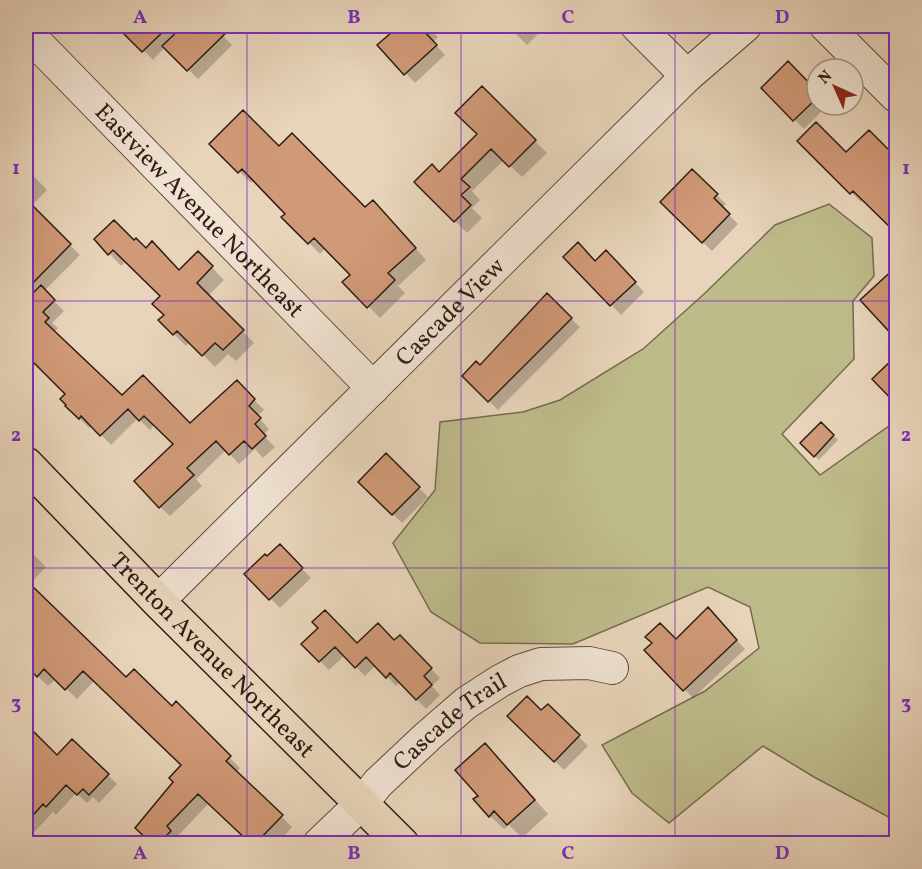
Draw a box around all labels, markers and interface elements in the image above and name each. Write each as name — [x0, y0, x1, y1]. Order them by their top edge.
text: A — [133, 4, 147, 32]
text: B — [347, 4, 361, 32]
text: C — [562, 4, 575, 32]
text: D — [775, 4, 789, 32]
north arrow — [805, 57, 865, 117]
text: N — [814, 66, 838, 90]
street label: Eastview Avenue Northeast — [86, 97, 311, 327]
text: 1 — [12, 155, 20, 183]
text: 1 — [902, 155, 910, 183]
street label: Cascade View — [389, 251, 514, 375]
text: 2 — [11, 422, 21, 450]
text: 2 — [901, 422, 911, 450]
street label: Trenton Avenue Northeast — [101, 546, 321, 767]
street label: Cascade Trail — [386, 665, 513, 779]
text: 3 — [11, 690, 21, 718]
text: 3 — [901, 690, 911, 718]
text: A — [133, 840, 147, 868]
text: B — [347, 840, 361, 868]
text: C — [562, 840, 575, 868]
text: D — [775, 840, 789, 868]

